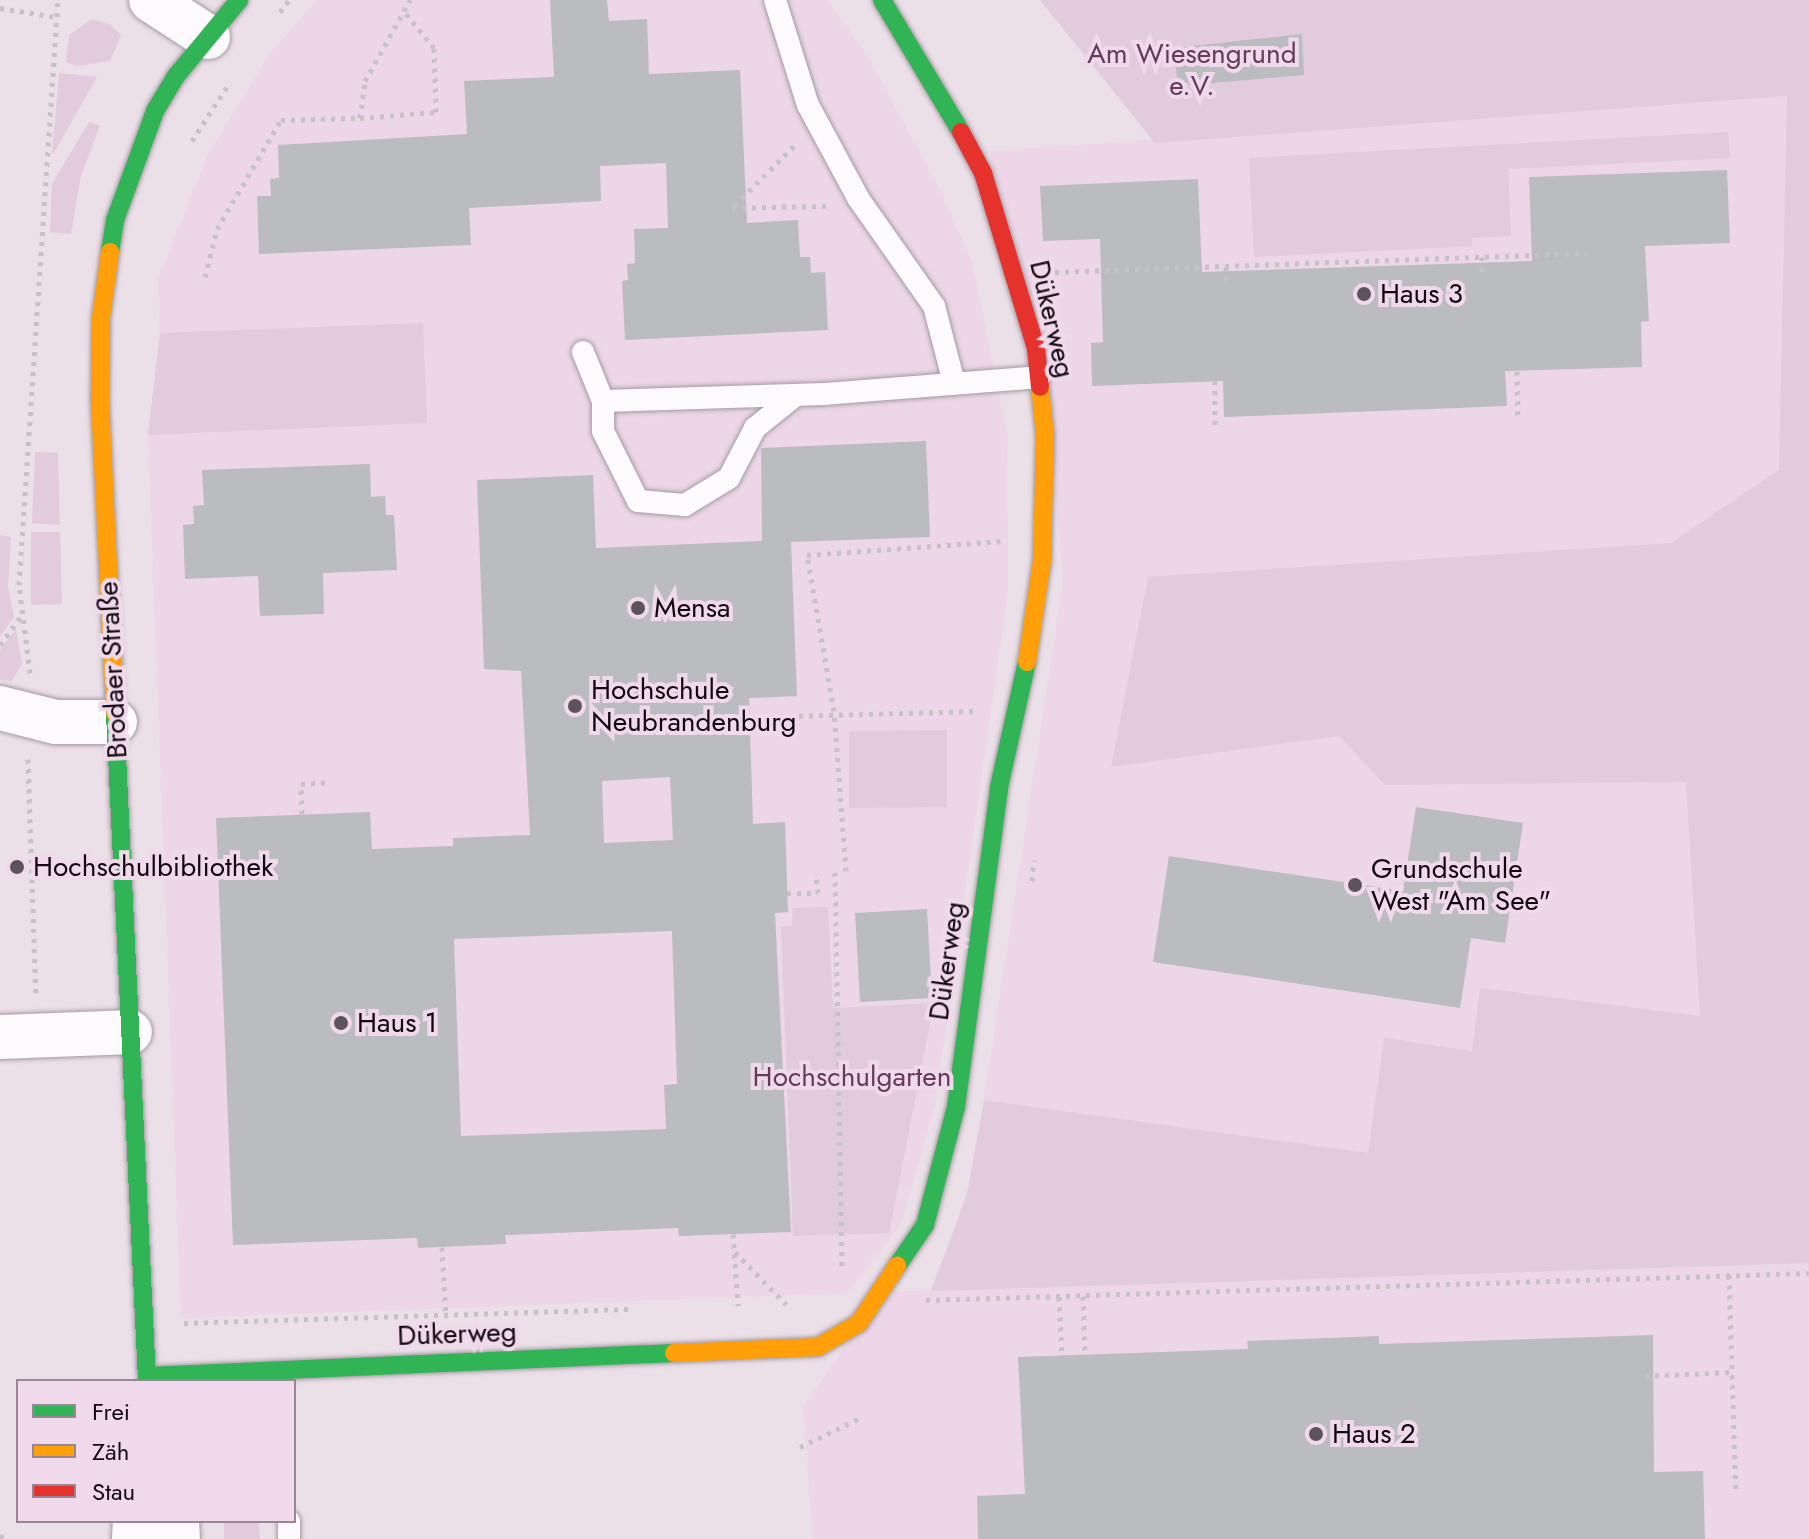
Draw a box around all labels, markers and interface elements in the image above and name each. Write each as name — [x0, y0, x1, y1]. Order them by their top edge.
park label: Am Wiesengrund e.V. — [1087, 37, 1297, 103]
street label: Dükerweg — [1022, 257, 1082, 381]
place label: Haus 3 — [1380, 277, 1463, 311]
marker: Haus 3 — [1355, 285, 1373, 303]
street label: Brodaer Straße — [92, 581, 134, 759]
place label: Mensa — [654, 591, 731, 625]
marker: Mensa — [629, 599, 647, 617]
place label: Hochschule Neubrandenburg — [591, 673, 796, 739]
marker: Hochschule Neubrandenburg — [566, 697, 584, 715]
place label: Hochschulbibliothek — [33, 850, 273, 884]
place label: Grundschule West "Am See" — [1371, 852, 1551, 918]
marker: Hochschulbibliothek — [8, 858, 26, 876]
marker: Grundschule West "Am See" — [1346, 876, 1364, 894]
street label: Dükerweg — [922, 899, 972, 1023]
place label: Haus 1 — [357, 1006, 437, 1040]
marker: Haus 1 — [332, 1014, 350, 1032]
park label: Hochschulgarten — [753, 1060, 951, 1094]
street label: Dükerweg — [397, 1315, 517, 1353]
legend — [16, 1379, 296, 1523]
text: Frei — [92, 1394, 130, 1429]
place label: Haus 2 — [1332, 1417, 1416, 1451]
marker: Haus 2 — [1307, 1425, 1325, 1443]
text: Zäh — [92, 1434, 129, 1469]
text: Stau — [92, 1474, 135, 1509]

